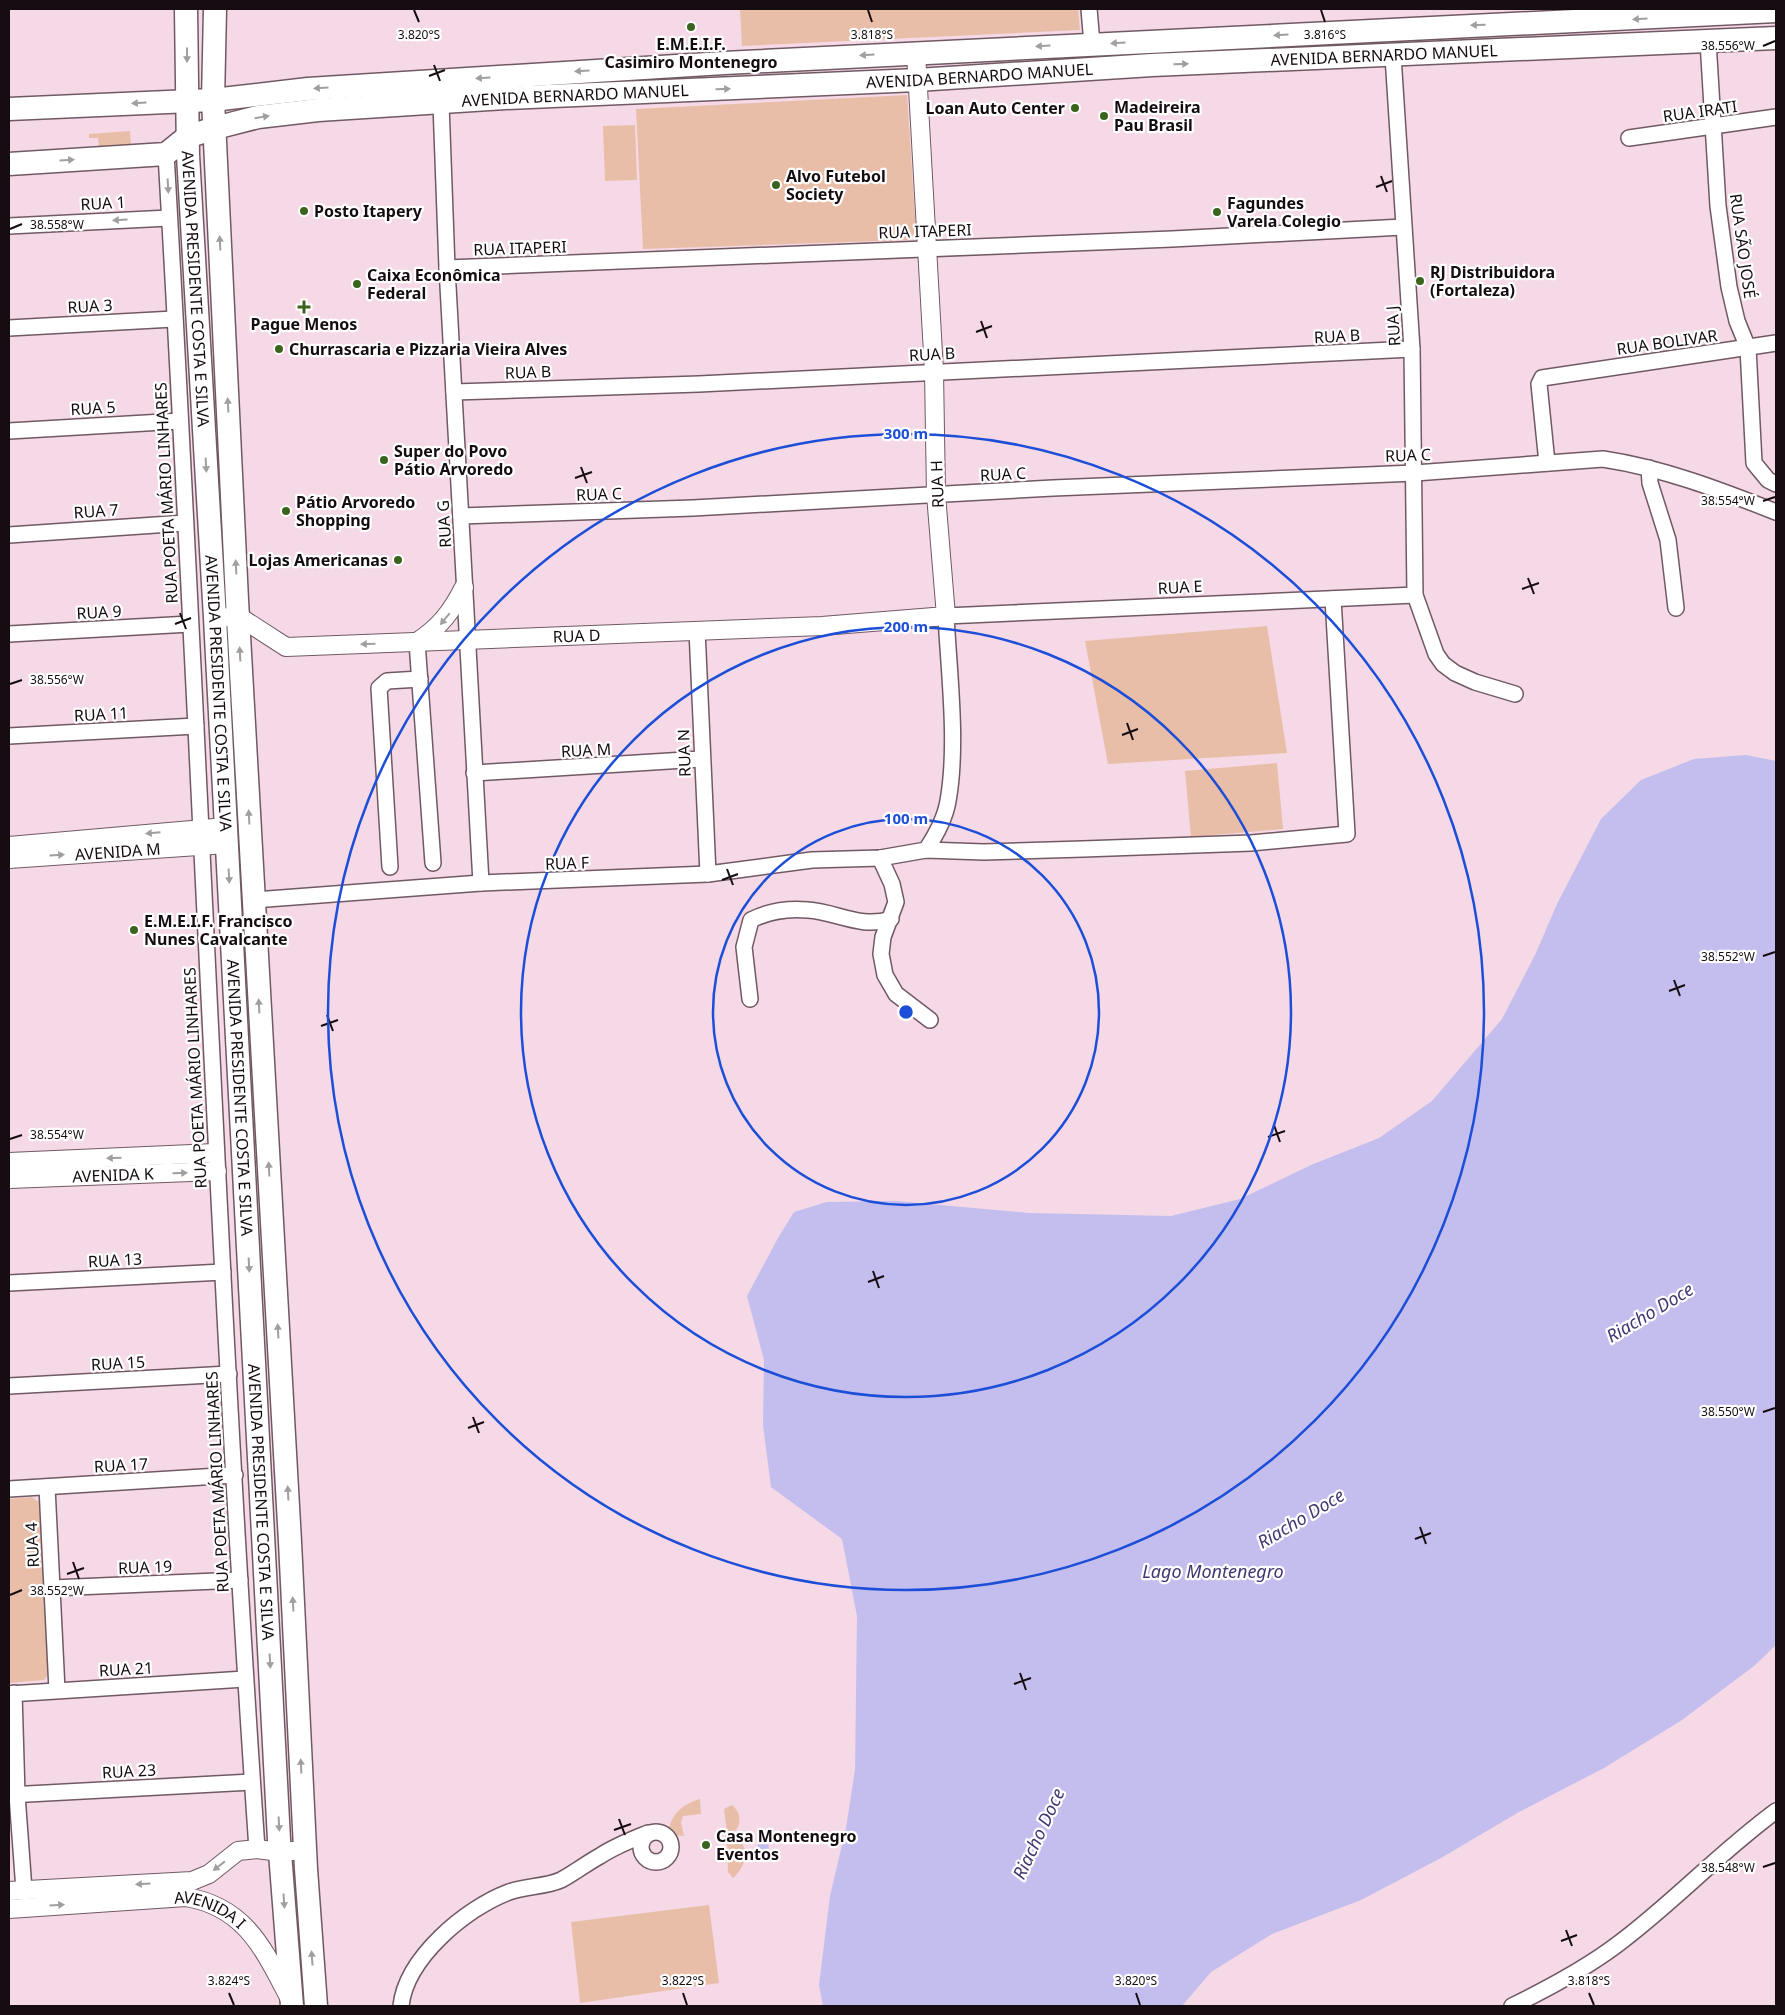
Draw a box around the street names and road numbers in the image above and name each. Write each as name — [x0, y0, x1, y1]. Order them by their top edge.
street label: AVENIDA BERNARDO MANUEL — [1270, 39, 1498, 71]
street label: AVENIDA BERNARDO MANUEL — [866, 58, 1094, 93]
street label: AVENIDA BERNARDO MANUEL — [461, 79, 689, 112]
street label: RUA IRATI — [1661, 95, 1739, 127]
street label: AVENIDA PRESIDENTE COSTA E SILVA — [177, 150, 215, 428]
street label: RUA 1 — [80, 191, 126, 215]
street label: RUA SÃO JOSÉ — [1725, 192, 1761, 300]
street label: RUA ITAPERI — [878, 218, 972, 244]
street label: RUA ITAPERI — [473, 235, 567, 261]
street label: RUA 3 — [67, 294, 113, 318]
street label: RUA J — [1381, 305, 1405, 347]
street label: RUA B — [1313, 324, 1361, 348]
street label: RUA BOLIVAR — [1615, 324, 1719, 360]
street label: RUA B — [908, 342, 956, 366]
street label: RUA B — [504, 360, 552, 384]
street label: RUA POETA MÁRIO LINHARES — [149, 382, 183, 604]
street label: RUA 5 — [70, 396, 116, 420]
street label: RUA C — [1385, 443, 1431, 467]
street label: RUA H — [925, 460, 949, 508]
street label: RUA C — [979, 462, 1027, 486]
street label: RUA C — [576, 482, 622, 506]
street label: RUA 7 — [73, 498, 119, 524]
street label: RUA G — [432, 500, 456, 548]
street label: AVENIDA PRESIDENTE COSTA E SILVA — [200, 554, 237, 833]
street label: RUA E — [1157, 575, 1203, 599]
street label: RUA 9 — [76, 600, 122, 624]
street label: RUA D — [552, 624, 601, 648]
street label: RUA 11 — [73, 702, 129, 726]
street label: RUA N — [672, 729, 696, 777]
street label: RUA M — [560, 738, 612, 762]
street label: AVENIDA M — [74, 838, 161, 865]
street label: RUA F — [545, 851, 589, 875]
street label: AVENIDA PRESIDENTE COSTA E SILVA — [222, 959, 258, 1237]
street label: RUA POETA MÁRIO LINHARES — [178, 967, 212, 1189]
street label: AVENIDA K — [72, 1162, 154, 1188]
street label: RUA 13 — [87, 1248, 143, 1272]
street label: RUA 15 — [90, 1351, 146, 1375]
street label: AVENIDA PRESIDENTE COSTA E SILVA — [243, 1363, 280, 1642]
street label: RUA POETA MÁRIO LINHARES — [200, 1371, 234, 1593]
street label: RUA 17 — [93, 1453, 149, 1477]
street label: RUA 4 — [20, 1522, 44, 1568]
street label: RUA 19 — [118, 1555, 172, 1579]
street label: RUA 21 — [98, 1657, 154, 1681]
street label: RUA 23 — [101, 1759, 157, 1783]
street label: AVENIDA I — [173, 1886, 251, 1933]

